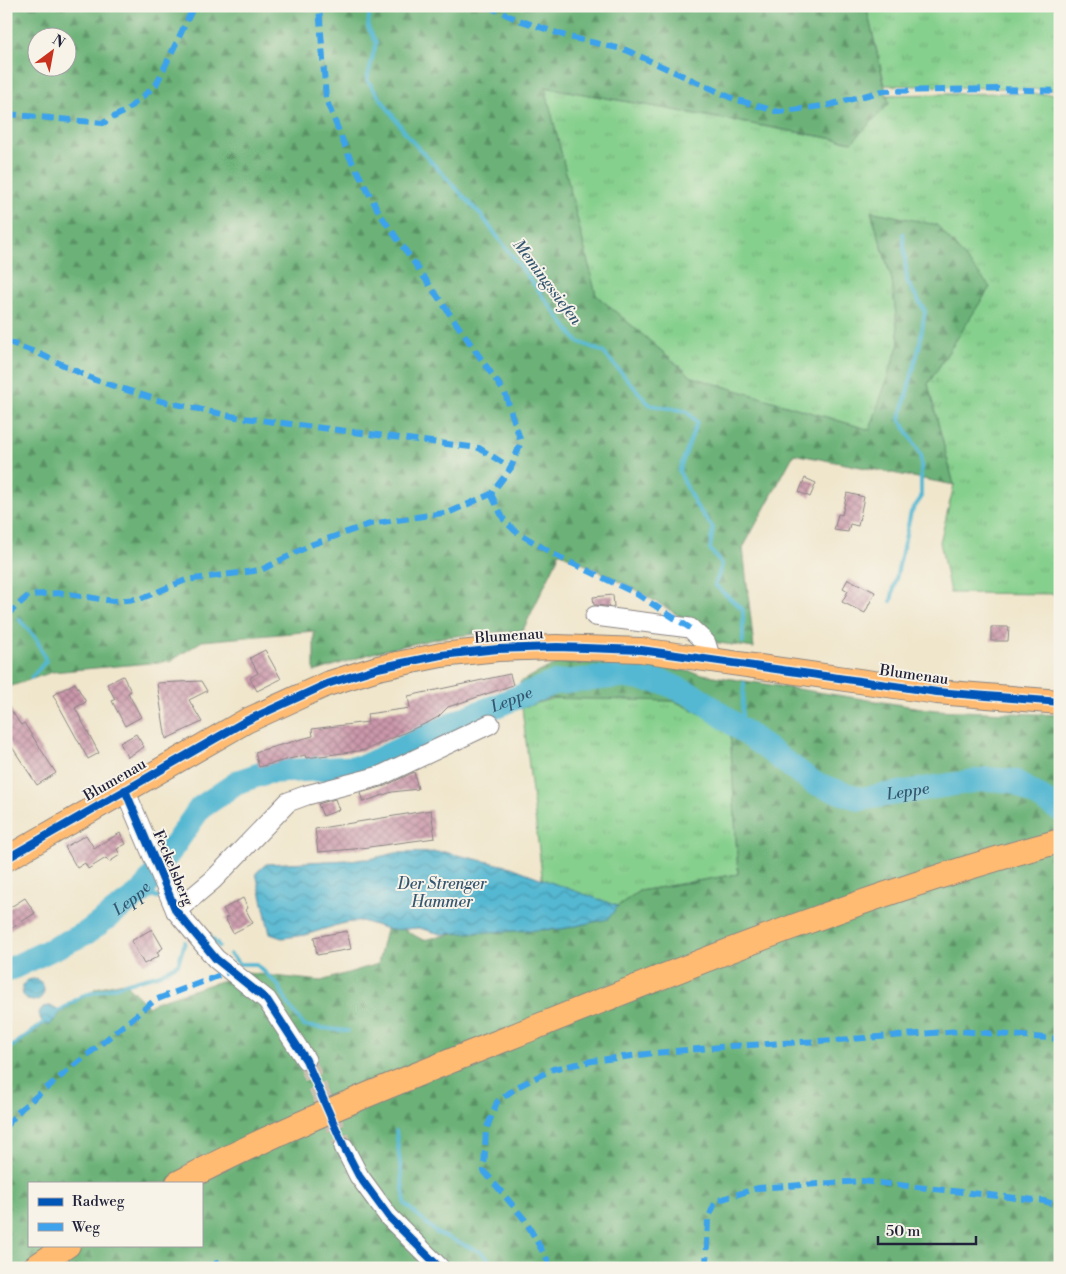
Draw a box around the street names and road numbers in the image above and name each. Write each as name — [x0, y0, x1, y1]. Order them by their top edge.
street label: Blumenau — [473, 624, 545, 648]
street label: Blumenau — [877, 661, 950, 689]
street label: Blumenau — [79, 754, 150, 806]
street label: Feckelsberg — [149, 827, 198, 909]

